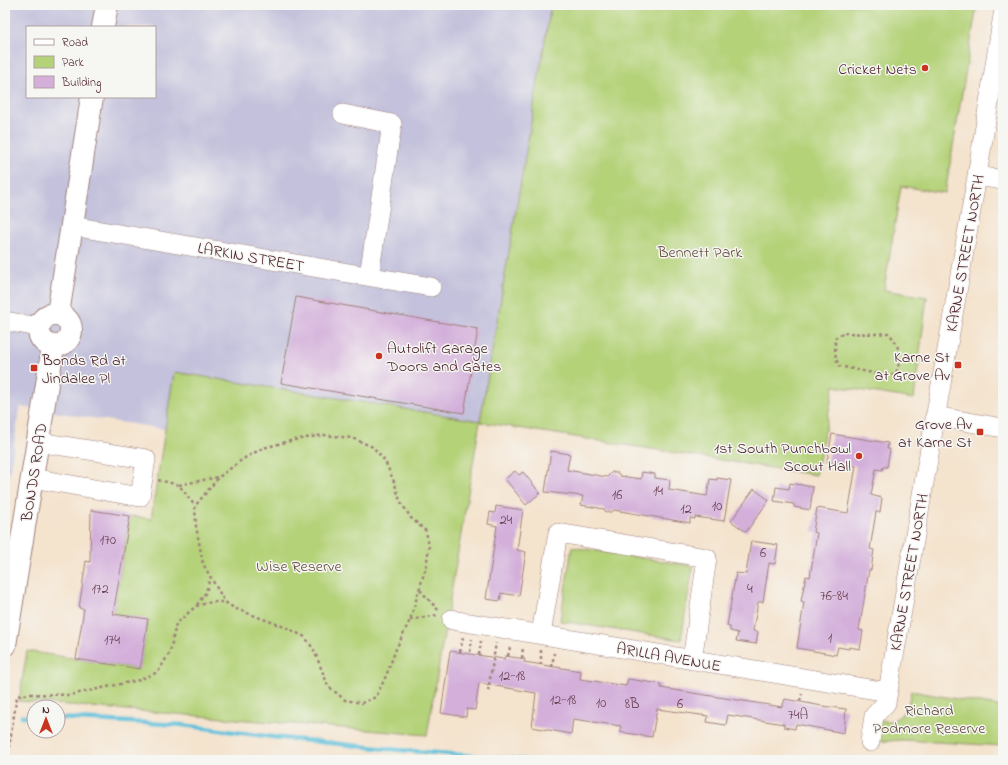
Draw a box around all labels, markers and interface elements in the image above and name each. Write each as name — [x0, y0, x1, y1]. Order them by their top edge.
legend — [26, 26, 156, 98]
text: Road — [62, 34, 88, 52]
text: Park — [62, 54, 84, 72]
place label: Cricket Nets — [838, 58, 917, 82]
marker: Cricket Nets — [920, 63, 930, 73]
text: Building — [61, 74, 101, 93]
street label: KARNE STREET NORTH — [940, 173, 992, 334]
street label: LARKIN STREET — [195, 237, 306, 279]
park label: Bennett Park — [657, 241, 743, 265]
place label: Autolift Garage Doors and Gates — [386, 337, 501, 379]
place label: Karne St at Grove Av — [875, 346, 951, 388]
place label: Bonds Rd at Jindalee Pl — [41, 349, 127, 391]
marker: Autolift Garage Doors and Gates — [374, 351, 384, 361]
marker: Karne St at Grove Av — [953, 360, 963, 370]
marker: Bonds Rd at Jindalee Pl — [29, 363, 39, 373]
place label: Grove Av at Karne St — [898, 413, 973, 455]
street label: BONDS ROAD — [15, 421, 55, 524]
marker: Grove Av at Karne St — [975, 427, 985, 437]
place label: 1st South Punchbowl Scout Hall — [714, 437, 851, 479]
marker: 1st South Punchbowl Scout Hall — [854, 451, 864, 461]
house number: 14 — [653, 481, 663, 502]
house number: 16 — [612, 485, 622, 506]
street label: KARNE STREET NORTH — [884, 492, 936, 653]
house number: 10 — [712, 496, 722, 517]
house number: 12 — [680, 499, 692, 520]
house number: 24 — [500, 510, 513, 531]
house number: 170 — [100, 530, 116, 551]
house number: 6 — [760, 543, 766, 564]
park label: Wise Reserve — [256, 555, 343, 579]
house number: 172 — [91, 579, 109, 600]
house number: 4 — [747, 579, 753, 600]
house number: 76-84 — [820, 586, 848, 607]
house number: 1 — [828, 628, 833, 649]
house number: 174 — [104, 630, 120, 651]
street label: ARILLA AVENUE — [614, 637, 723, 679]
house number: 12-18 — [499, 666, 525, 687]
house number: 12-18 — [550, 690, 576, 711]
house number: 10 — [596, 693, 606, 714]
house number: 8B — [625, 694, 639, 715]
house number: 6 — [677, 694, 683, 715]
north arrow — [26, 699, 66, 739]
park label: Richard Podmore Reserve — [873, 699, 986, 741]
text: N — [42, 702, 50, 718]
house number: 74A — [788, 705, 808, 726]

